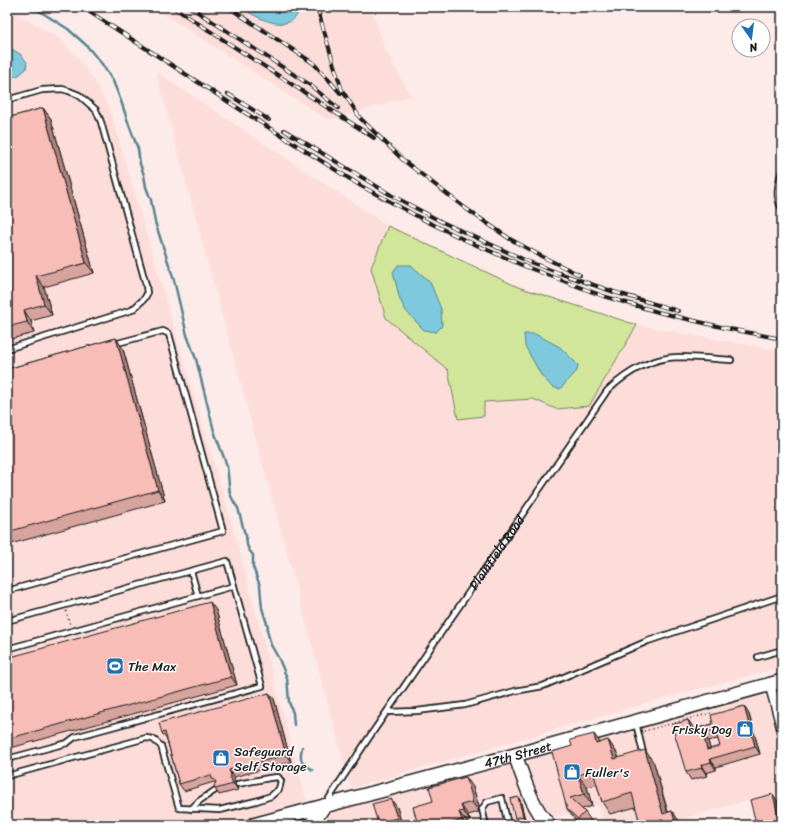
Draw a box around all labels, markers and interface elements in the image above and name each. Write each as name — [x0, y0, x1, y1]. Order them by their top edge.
north arrow — [731, 18, 771, 58]
text: N — [747, 37, 760, 57]
street label: Plainfield Road — [463, 509, 531, 595]
place label: The Max — [128, 655, 177, 678]
sports icon: The Max — [105, 656, 125, 676]
place label: Frisky Dog — [672, 718, 732, 741]
shop icon: Frisky Dog — [735, 719, 755, 739]
street label: 47th Street — [481, 734, 555, 775]
place label: Safeguard Self Storage — [234, 740, 307, 778]
shop icon: Safeguard Self Storage — [211, 748, 231, 768]
place label: Fuller's — [585, 761, 630, 784]
shop icon: Fuller's — [562, 762, 582, 782]

